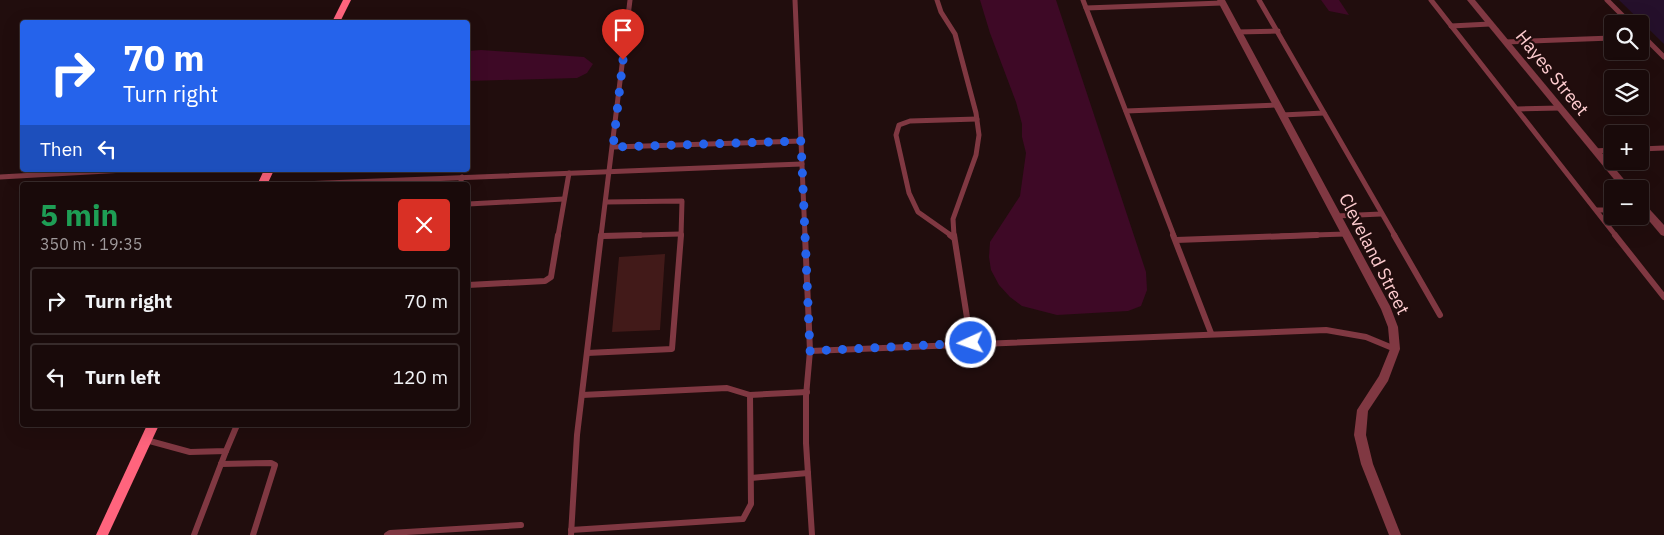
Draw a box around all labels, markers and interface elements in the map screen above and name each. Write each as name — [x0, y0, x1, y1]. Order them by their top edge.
pin — [602, 9, 644, 60]
map controls — [1604, 15, 1649, 225]
button: search — [1604, 15, 1649, 60]
icon: arrive — [609, 16, 637, 44]
street label: Hayes Street — [1511, 25, 1594, 120]
text: 70 m — [123, 35, 205, 81]
icon: right — [40, 40, 105, 105]
button: layers — [1604, 70, 1649, 115]
text: Turn right — [123, 79, 218, 108]
button: + — [1604, 125, 1649, 170]
icon: left — [93, 135, 121, 163]
text: Then — [40, 137, 83, 161]
button: − — [1604, 180, 1649, 225]
street label: Cleveland Street — [1334, 189, 1415, 318]
text: 5 min — [40, 195, 118, 234]
button: close — [398, 199, 450, 251]
text: 350 m · 19:35 — [40, 234, 142, 254]
icon: right — [42, 287, 70, 315]
text: Turn right — [85, 289, 172, 313]
text: 70 m — [404, 289, 448, 313]
position arrow — [944, 316, 996, 368]
icon: left — [42, 363, 70, 391]
text: Turn left — [85, 365, 161, 389]
text: 120 m — [393, 365, 448, 389]

